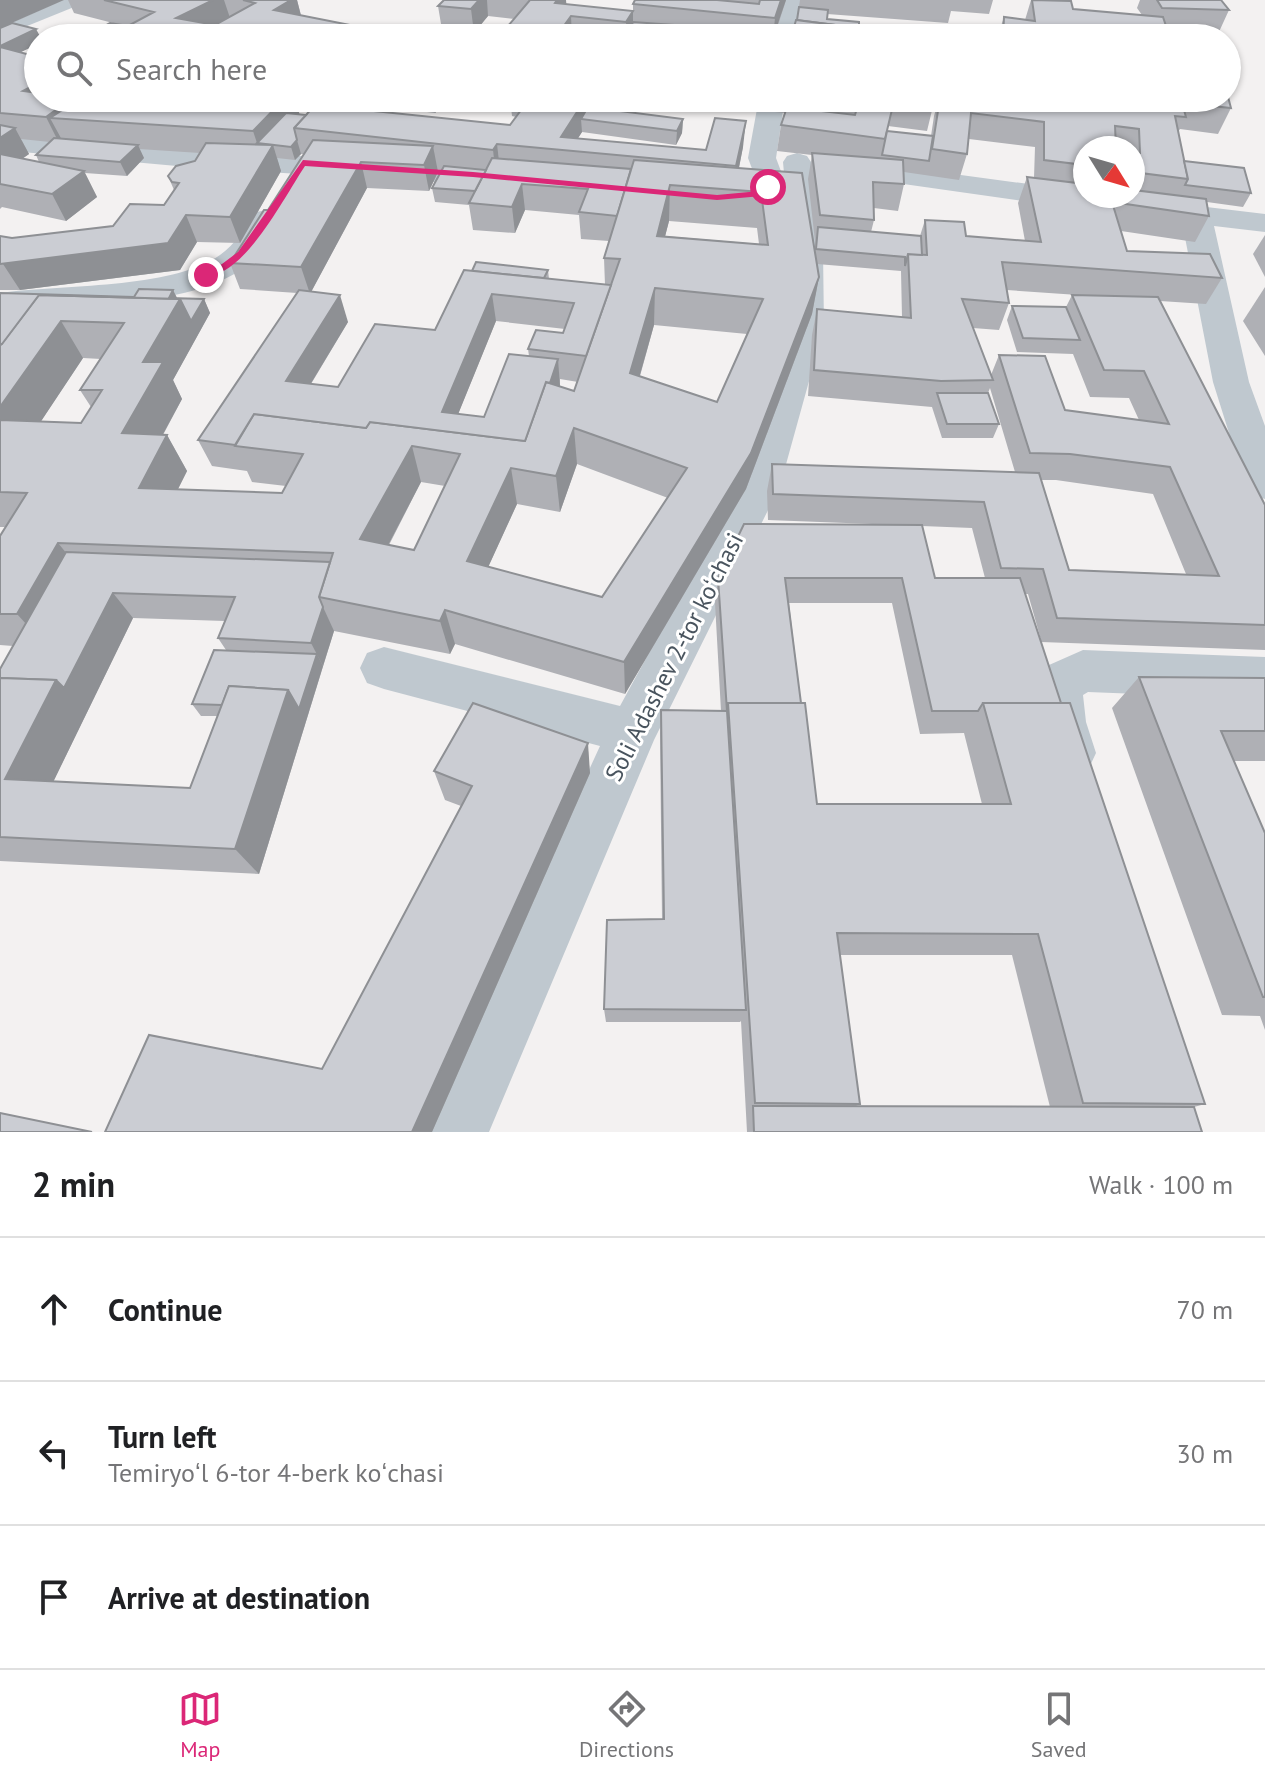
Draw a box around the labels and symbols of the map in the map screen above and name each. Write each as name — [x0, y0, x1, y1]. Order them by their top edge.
north arrow — [1073, 136, 1145, 208]
route start — [750, 169, 786, 205]
route end — [188, 257, 224, 293]
street label: Soli Adashev 2-tor koʻchasi — [598, 528, 750, 786]

